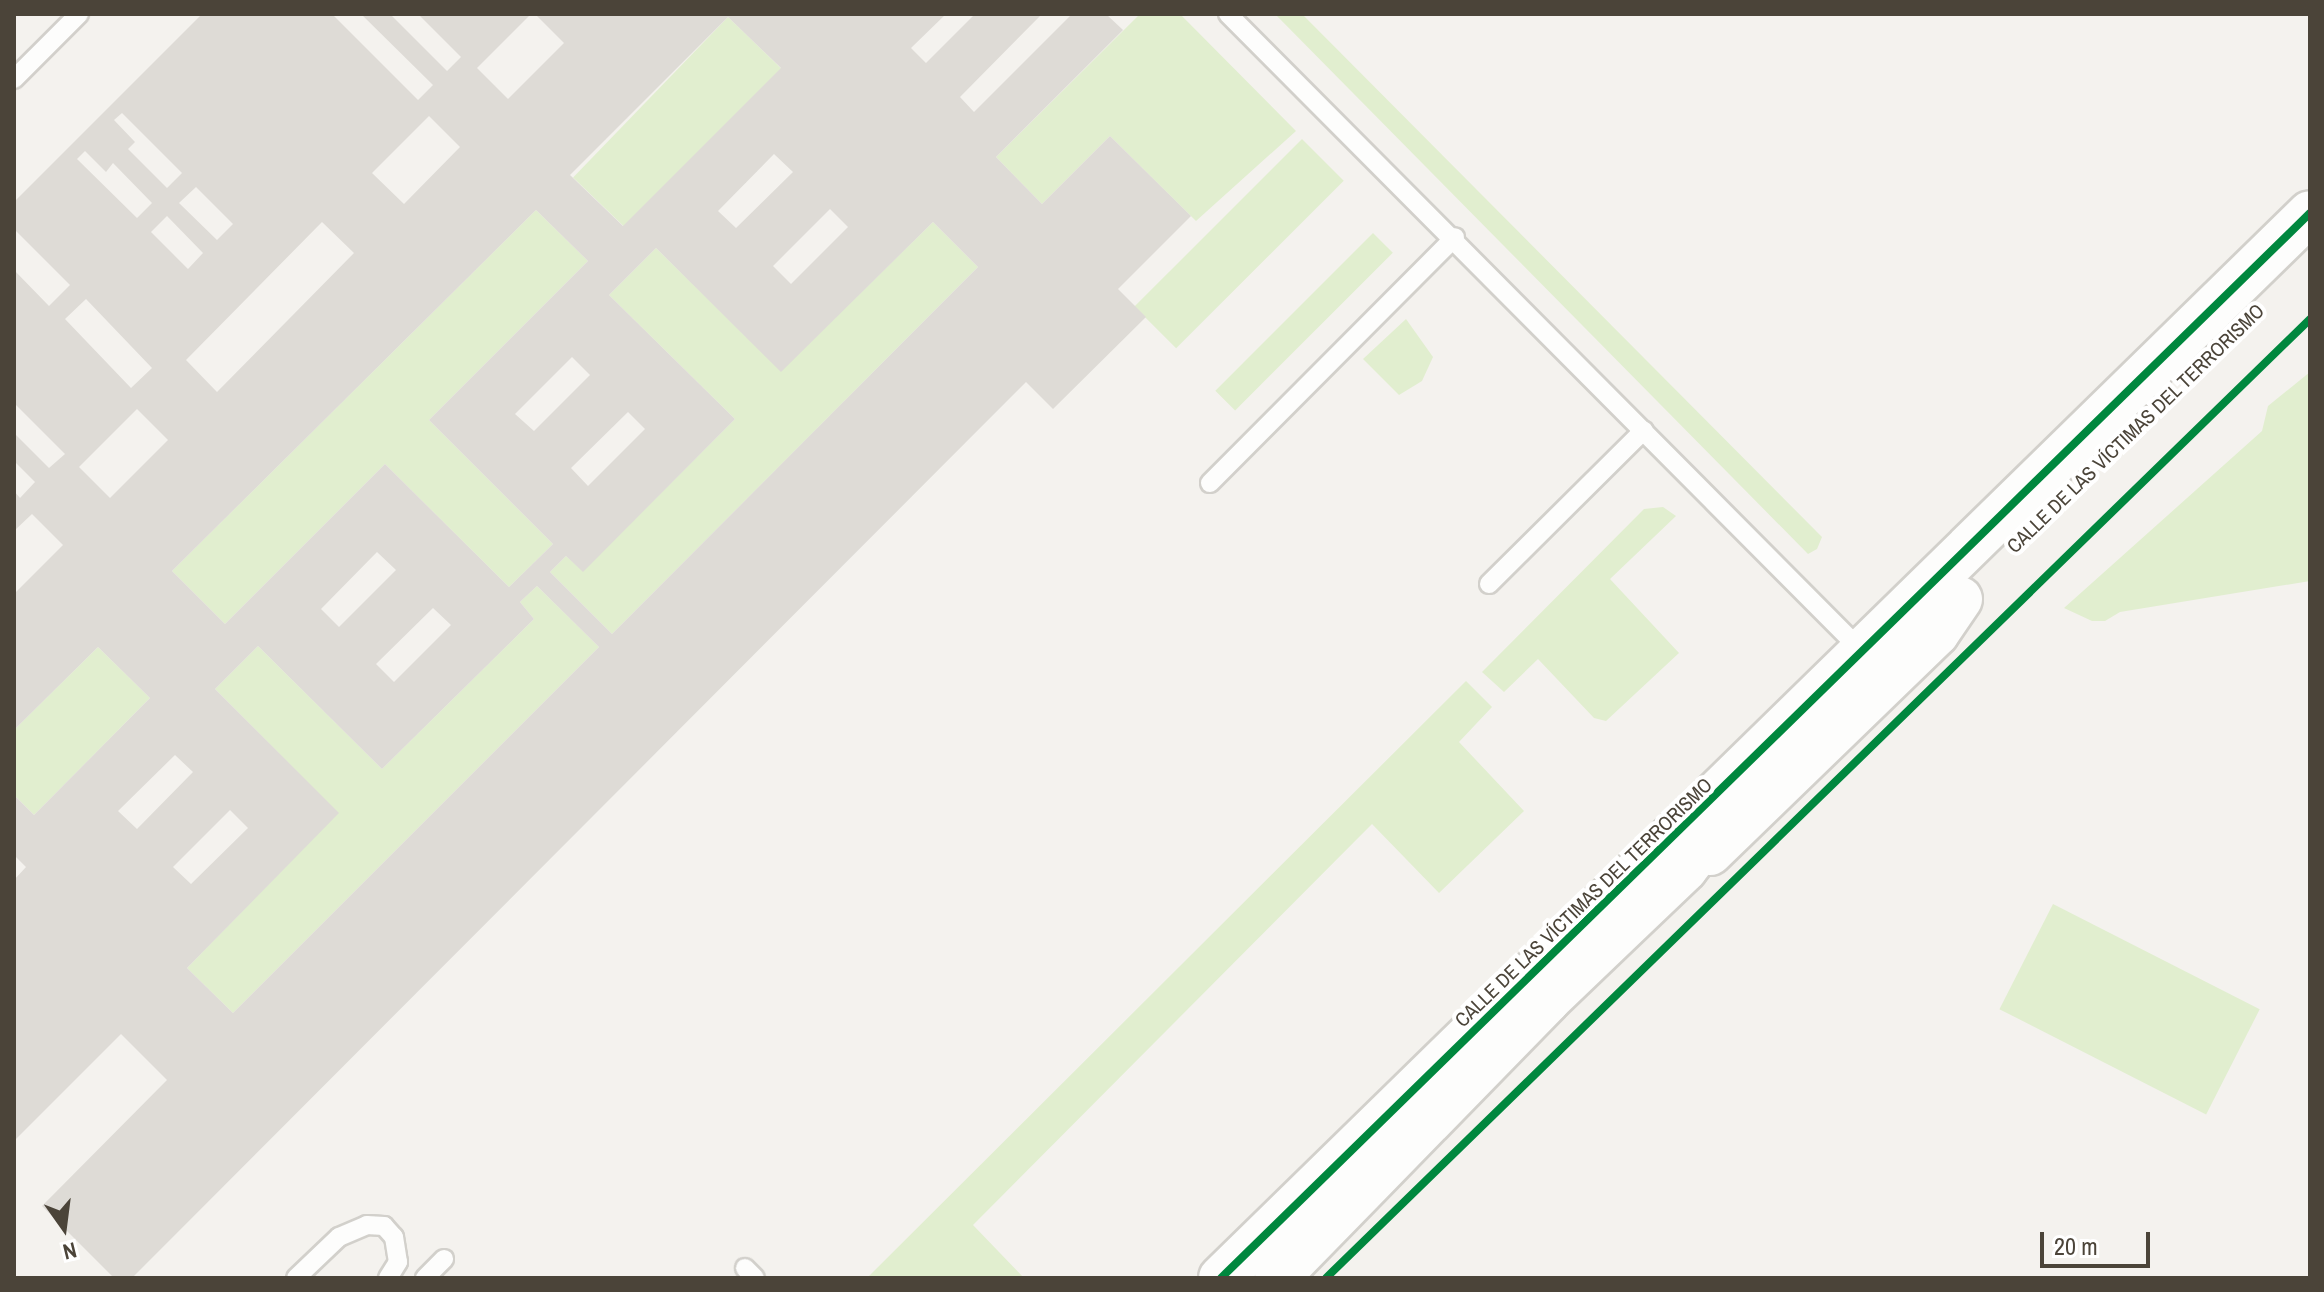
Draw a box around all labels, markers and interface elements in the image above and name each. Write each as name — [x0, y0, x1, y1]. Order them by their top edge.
street label: CALLE DE LAS VÍCTIMAS DEL TERRORISMO — [2001, 298, 2269, 558]
street label: CALLE DE LAS VÍCTIMAS DEL TERRORISMO — [1449, 772, 1717, 1032]
north arrow — [24, 1188, 104, 1268]
scale bar — [2044, 1216, 2154, 1266]
text: 20 m — [2054, 1230, 2098, 1262]
text: N — [60, 1235, 80, 1267]

